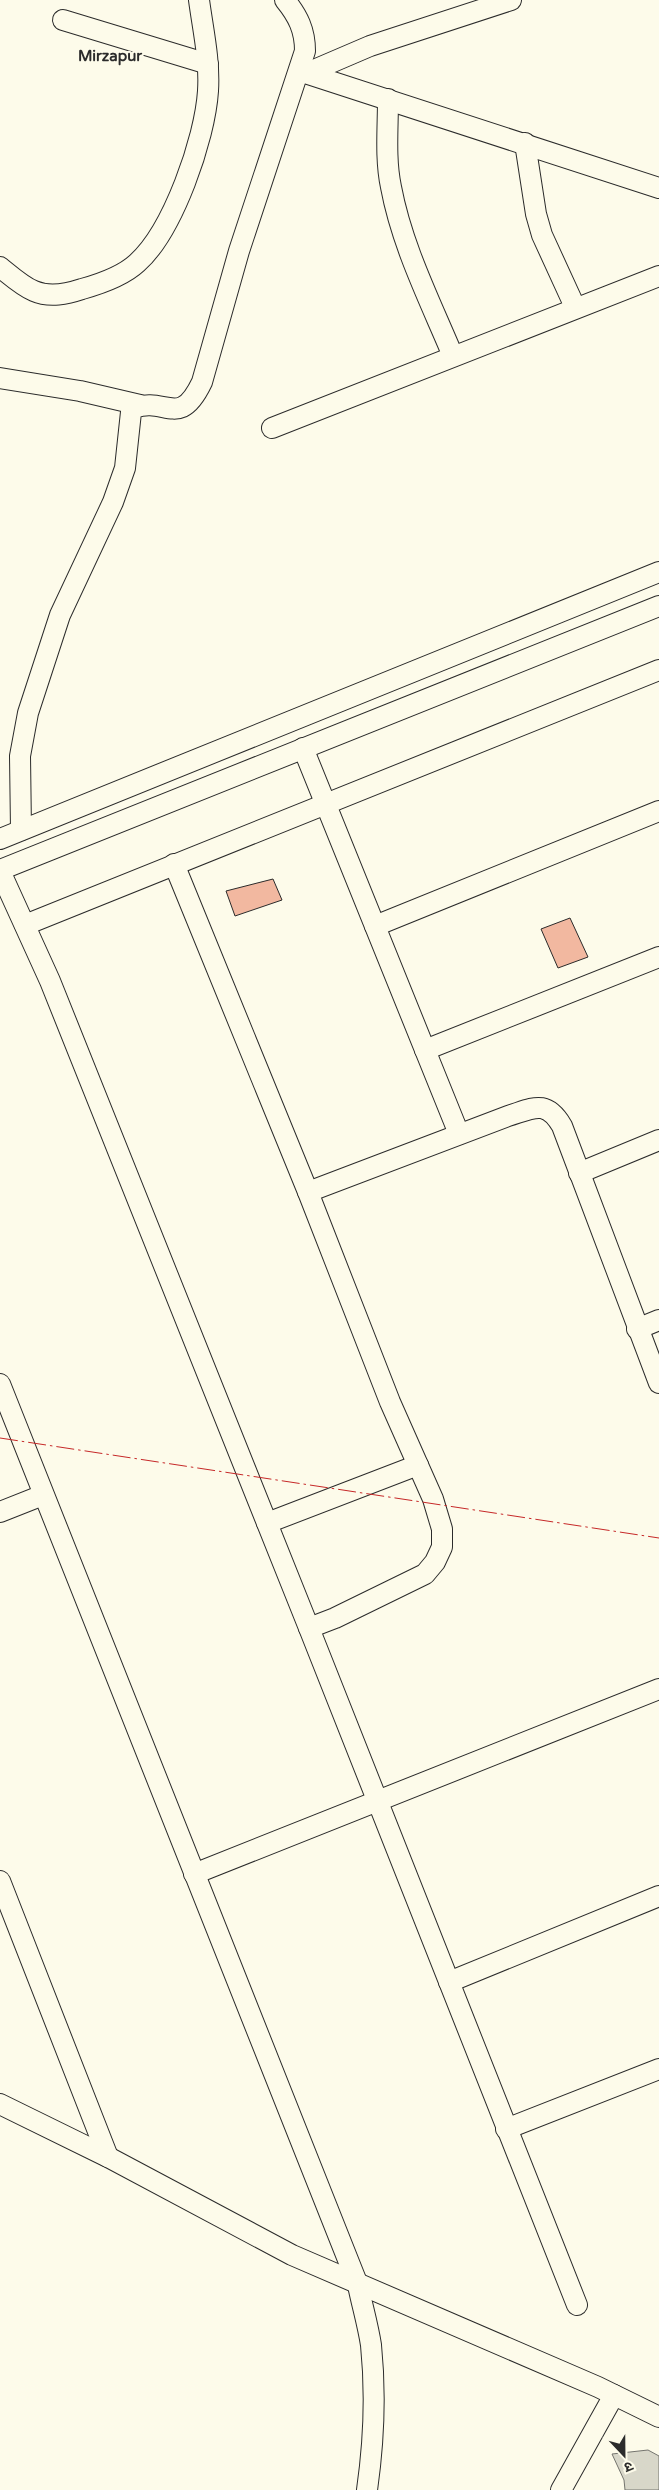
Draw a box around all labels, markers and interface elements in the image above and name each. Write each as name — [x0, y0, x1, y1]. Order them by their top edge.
district label: Mirzapur — [78, 47, 142, 66]
north arrow — [599, 2430, 649, 2480]
text: उ — [621, 2457, 636, 2476]

